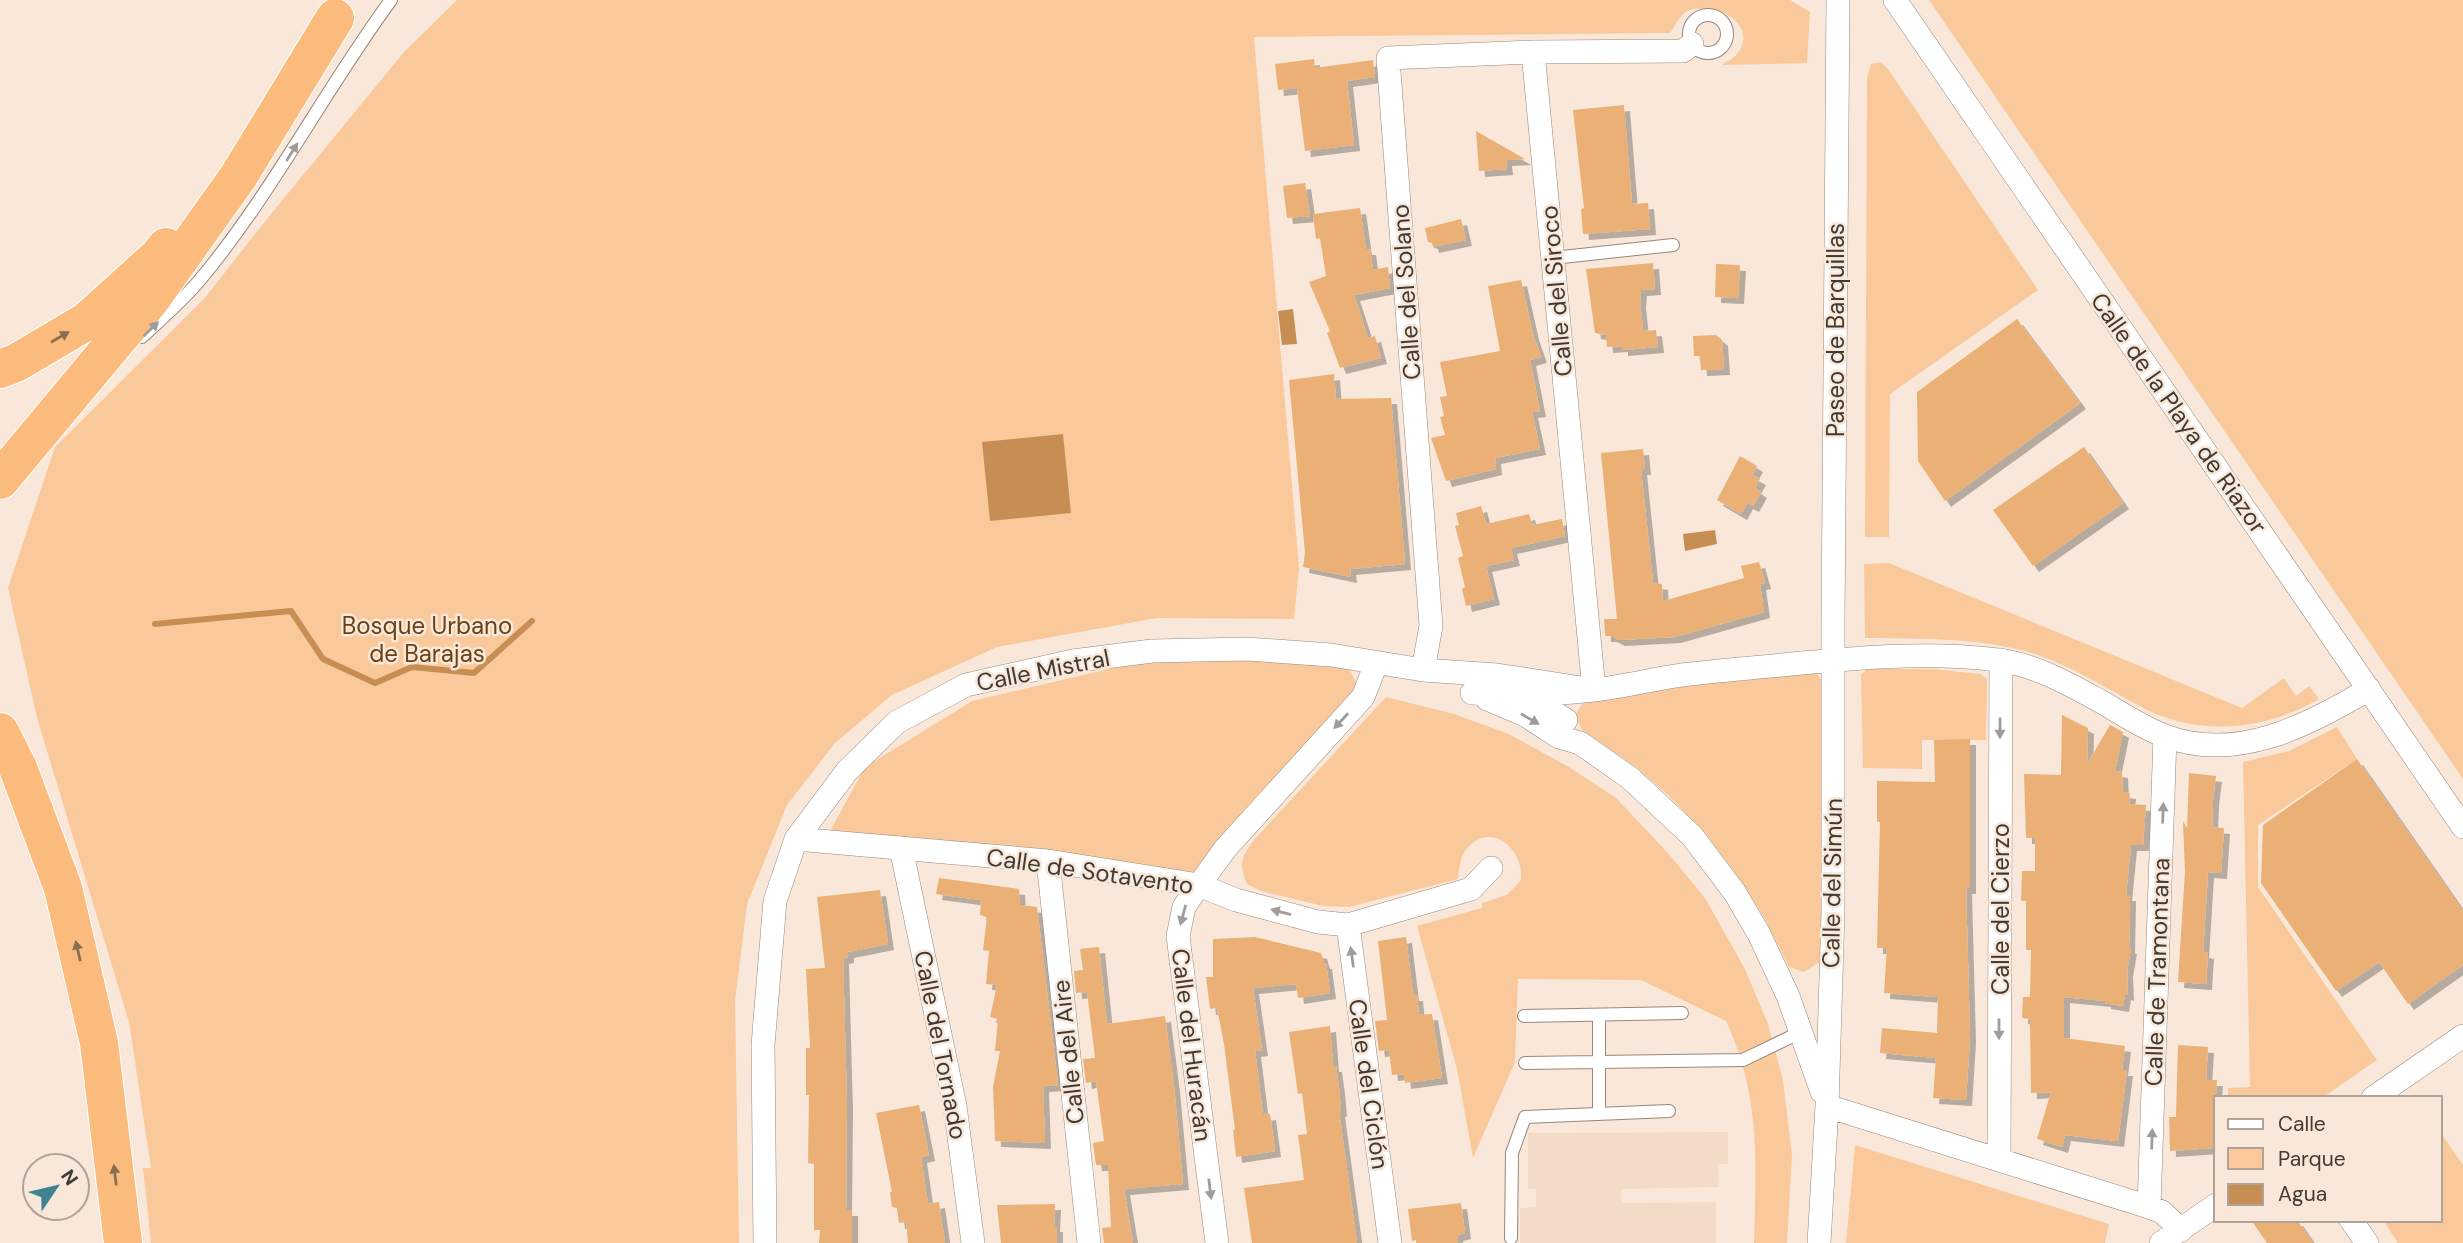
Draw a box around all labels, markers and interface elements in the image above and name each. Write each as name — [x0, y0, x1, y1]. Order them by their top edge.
one-way arrow — [286, 142, 299, 161]
street label: Calle del Solano — [1384, 203, 1428, 381]
street label: Calle del Siroco — [1533, 204, 1579, 378]
street label: Paseo de Barquillas — [1820, 223, 1851, 437]
street label: Calle de la Playa de Riazor — [2084, 287, 2274, 540]
one-way arrow — [142, 320, 159, 337]
one-way arrow — [50, 331, 70, 343]
park label: Bosque Urbano de Barajas — [342, 610, 512, 669]
street label: Calle Mistral — [974, 642, 1112, 698]
one-way arrow — [1333, 712, 1349, 730]
one-way arrow — [1520, 712, 1540, 724]
one-way arrow — [1994, 717, 2006, 739]
street label: Calle del Simún — [1815, 798, 1849, 968]
one-way arrow — [2157, 802, 2168, 824]
street label: Calle del Cierzo — [1985, 823, 2016, 995]
street label: Calle de Sotavento — [985, 841, 1195, 901]
street label: Calle de Tramontana — [2138, 857, 2176, 1087]
one-way arrow — [1177, 905, 1188, 927]
one-way arrow — [1270, 906, 1292, 917]
one-way arrow — [72, 940, 83, 962]
one-way arrow — [1347, 946, 1358, 968]
street label: Calle del Huracán — [1165, 947, 1219, 1143]
street label: Calle del Tornado — [907, 948, 975, 1142]
street label: Calle del Aire — [1045, 978, 1091, 1126]
street label: Calle del Ciclón — [1342, 997, 1396, 1171]
one-way arrow — [1993, 1018, 2005, 1040]
legend — [2214, 1096, 2442, 1222]
text: Calle — [2278, 1110, 2326, 1138]
one-way arrow — [2146, 1127, 2157, 1149]
text: Parque — [2278, 1145, 2346, 1173]
north arrow — [21, 1152, 91, 1222]
one-way arrow — [109, 1164, 120, 1186]
text: N — [55, 1165, 84, 1190]
one-way arrow — [1204, 1178, 1215, 1200]
text: Agua — [2278, 1180, 2327, 1208]

